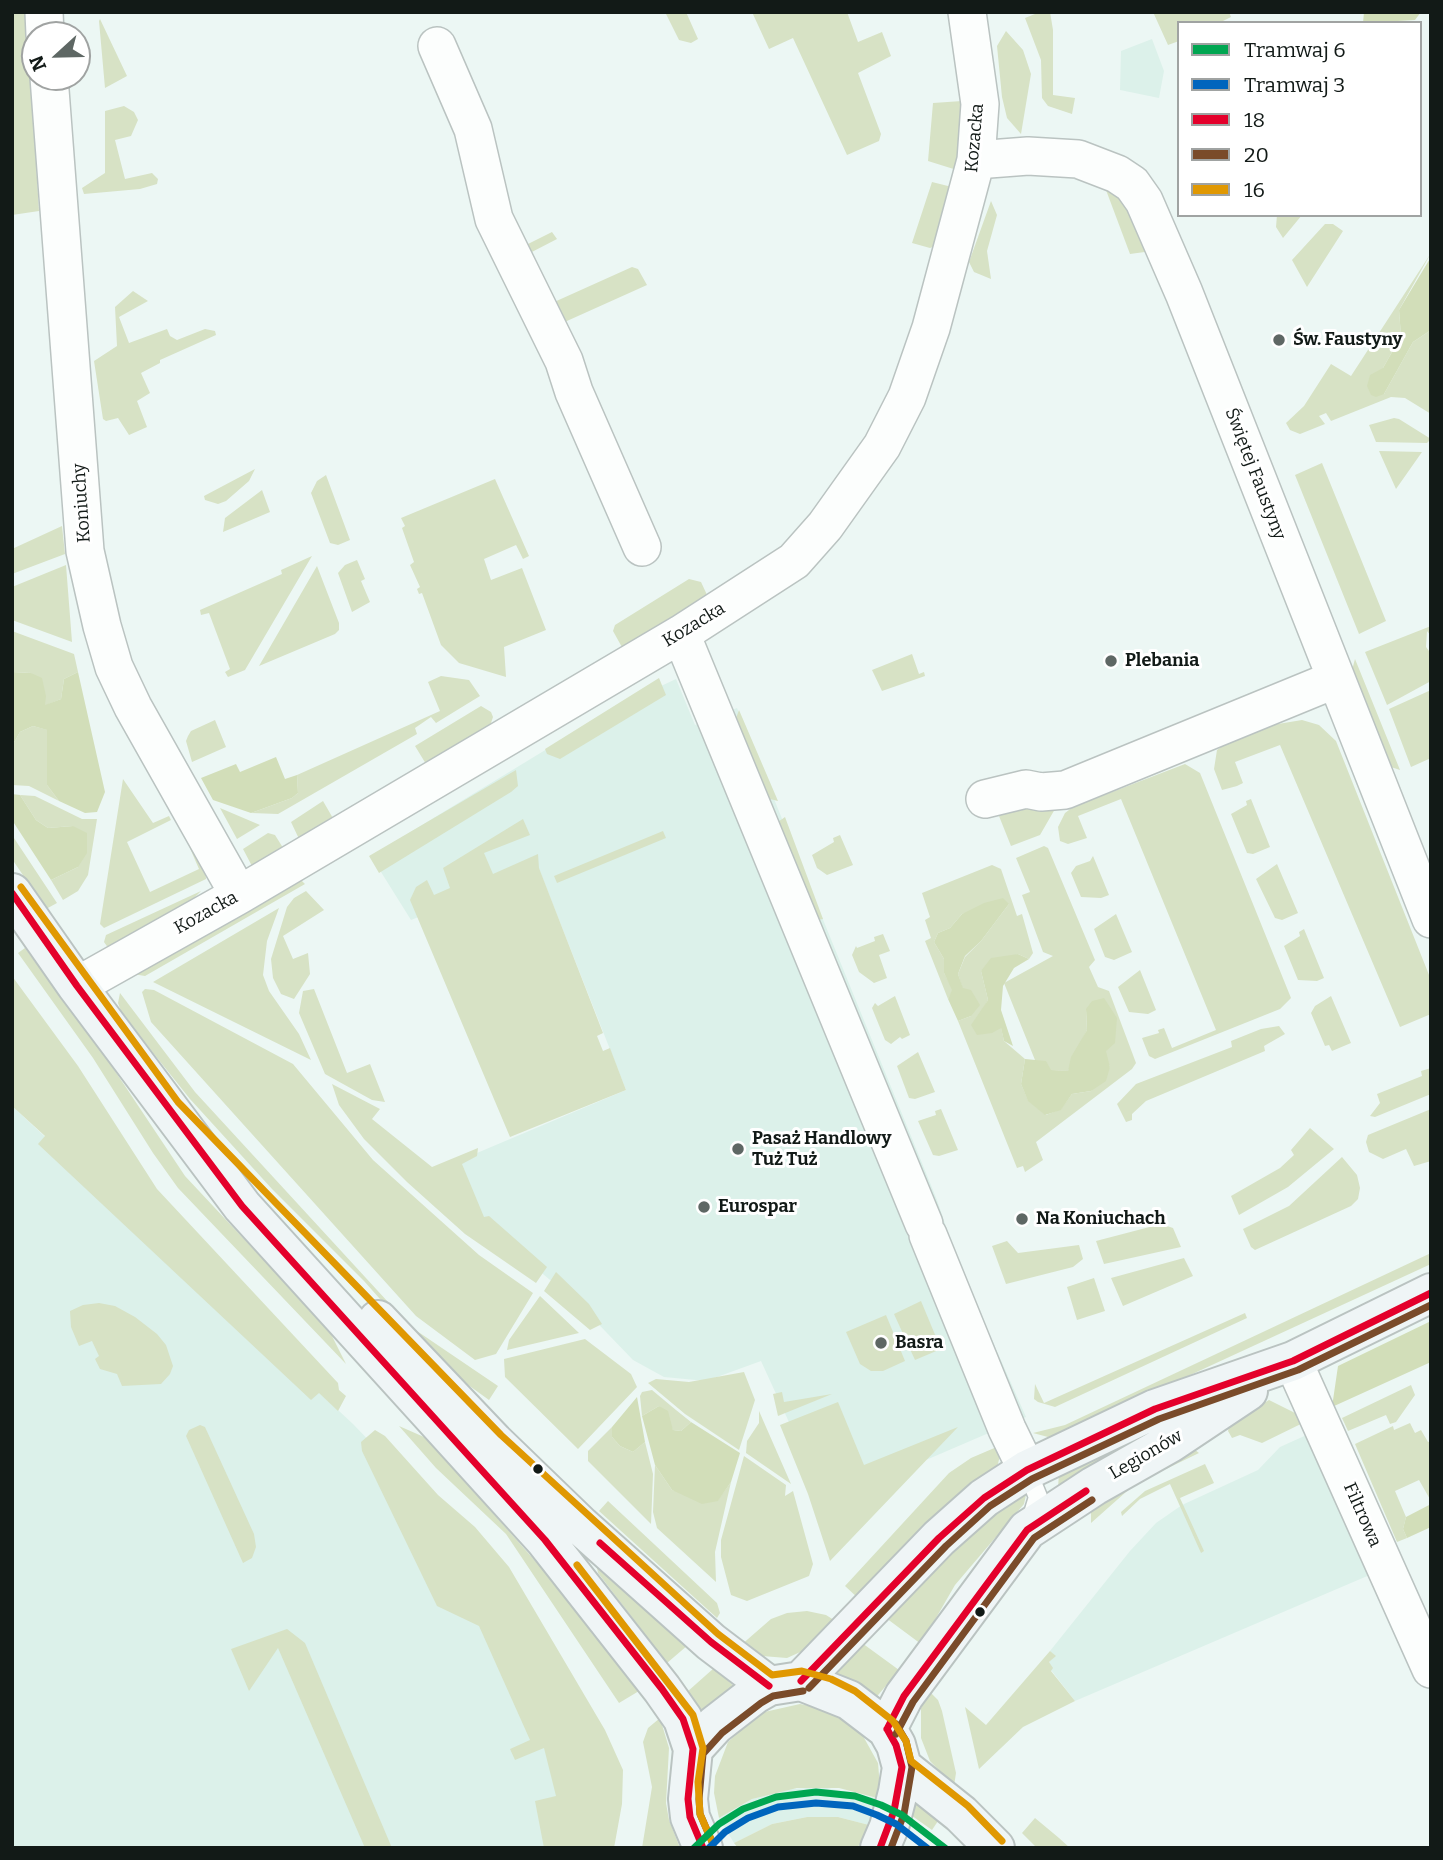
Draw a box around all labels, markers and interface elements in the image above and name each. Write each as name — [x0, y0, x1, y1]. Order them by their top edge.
north arrow — [21, 21, 91, 91]
legend — [1177, 21, 1422, 217]
text: Tramwaj 6 — [1244, 37, 1346, 63]
text: N — [25, 52, 51, 74]
text: Tramwaj 3 — [1244, 72, 1345, 98]
street label: Kozacka — [961, 103, 989, 173]
text: 18 — [1244, 107, 1265, 133]
text: 20 — [1244, 142, 1269, 168]
text: 16 — [1244, 177, 1265, 203]
place label: Św. Faustyny — [1293, 329, 1402, 351]
marker: Św. Faustyny — [1271, 332, 1287, 348]
street label: Świętej Faustyny — [1220, 405, 1290, 543]
street label: Koniuchy — [68, 463, 96, 543]
street label: Kozacka — [659, 598, 729, 652]
place label: Plebania — [1125, 650, 1199, 672]
marker: Plebania — [1103, 653, 1119, 669]
street label: Kozacka — [170, 887, 242, 939]
place label: Pasaż Handlowy Tuż Tuż — [752, 1128, 892, 1170]
marker: Pasaż Handlowy Tuż Tuż — [730, 1141, 746, 1157]
place label: Eurospar — [718, 1196, 797, 1218]
marker: Eurospar — [696, 1199, 712, 1215]
place label: Na Koniuchach — [1036, 1208, 1166, 1230]
marker: Na Koniuchach — [1014, 1211, 1030, 1227]
place label: Basra — [895, 1332, 943, 1354]
marker: Basra — [873, 1335, 889, 1351]
street label: Legionów — [1106, 1425, 1186, 1485]
unlabelled marker — [531, 1462, 545, 1476]
street label: Filtrowa — [1338, 1479, 1386, 1551]
unlabelled marker — [973, 1605, 987, 1619]

